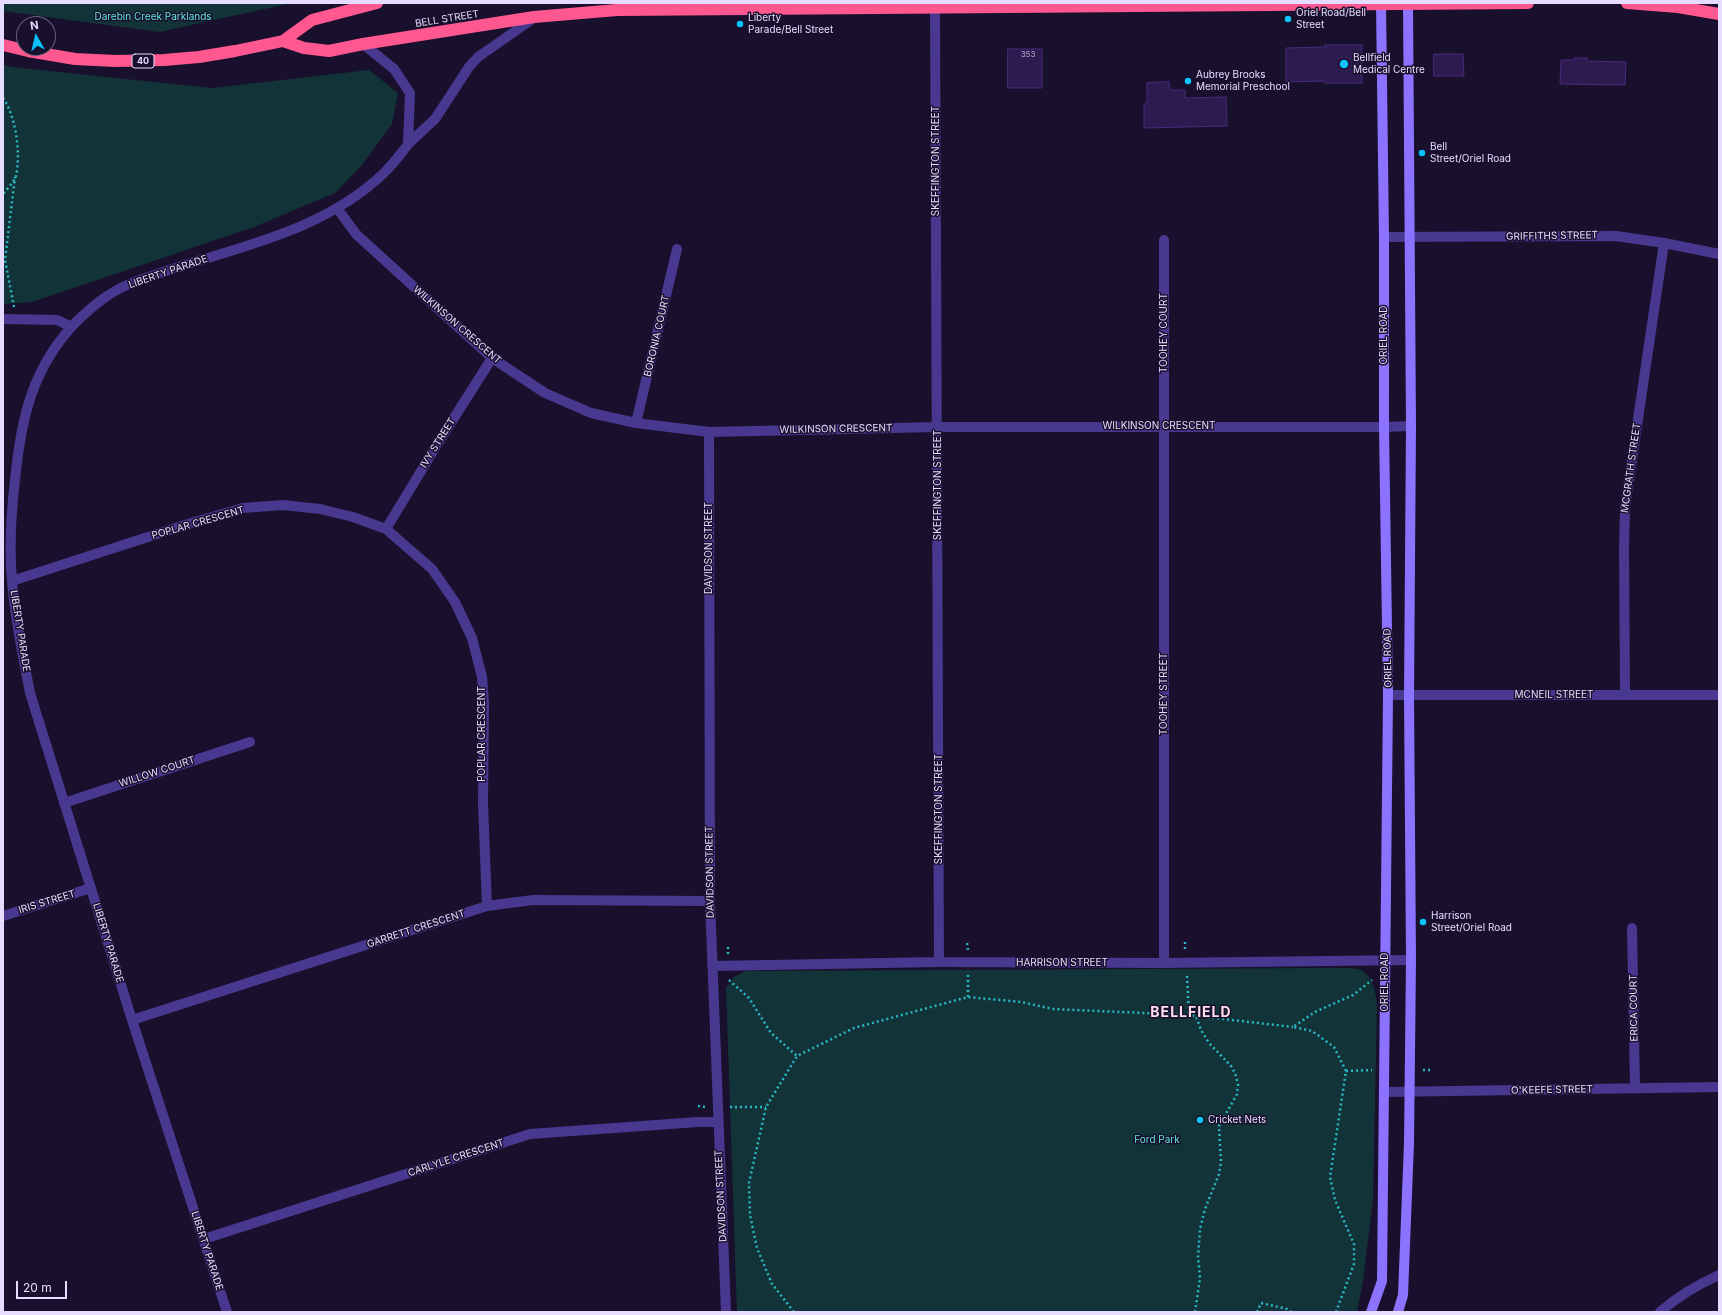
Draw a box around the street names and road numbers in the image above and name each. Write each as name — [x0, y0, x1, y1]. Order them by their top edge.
street label: BELL STREET — [414, 8, 480, 30]
road number: 40 — [132, 54, 154, 68]
street label: SKEFFINGTON STREET — [930, 106, 942, 216]
street label: GRIFFITHS STREET — [1506, 229, 1598, 243]
street label: LIBERTY PARADE — [127, 253, 209, 291]
street label: WILKINSON CRESCENT — [410, 283, 504, 367]
street label: TOOHEY COURT — [1158, 293, 1170, 373]
street label: BORONIA COURT — [642, 294, 672, 378]
street label: ORIEL ROAD — [1378, 305, 1390, 365]
street label: IVY STREET — [418, 416, 458, 470]
street label: WILKINSON CRESCENT — [1102, 420, 1216, 432]
street label: WILKINSON CRESCENT — [779, 422, 893, 436]
street label: MCGRATH STREET — [1619, 422, 1643, 514]
street label: SKEFFINGTON STREET — [932, 430, 944, 540]
street label: DAVIDSON STREET — [703, 502, 715, 594]
street label: POPLAR CRESCENT — [150, 504, 246, 542]
street label: LIBERTY PARADE — [8, 589, 32, 673]
street label: ORIEL ROAD — [1381, 628, 1395, 688]
street label: TOOHEY STREET — [1158, 653, 1170, 735]
street label: POPLAR CRESCENT — [476, 686, 488, 782]
street label: MCNEIL STREET — [1515, 689, 1593, 701]
street label: WILLOW COURT — [118, 754, 196, 790]
street label: SKEFFINGTON STREET — [933, 754, 945, 864]
street label: DAVIDSON STREET — [703, 826, 717, 918]
street label: IRIS STREET — [17, 888, 77, 916]
street label: LIBERTY PARADE — [90, 902, 126, 984]
street label: GARRETT CRESCENT — [366, 908, 466, 950]
street label: ORIEL ROAD — [1379, 952, 1391, 1012]
street label: HARRISON STREET — [1016, 957, 1108, 969]
street label: ERICA COURT — [1627, 974, 1641, 1042]
street label: O'KEEFE STREET — [1511, 1083, 1593, 1097]
street label: CARLYLE CRESCENT — [406, 1137, 506, 1179]
street label: DAVIDSON STREET — [713, 1150, 729, 1242]
street label: LIBERTY PARADE — [189, 1210, 225, 1292]

